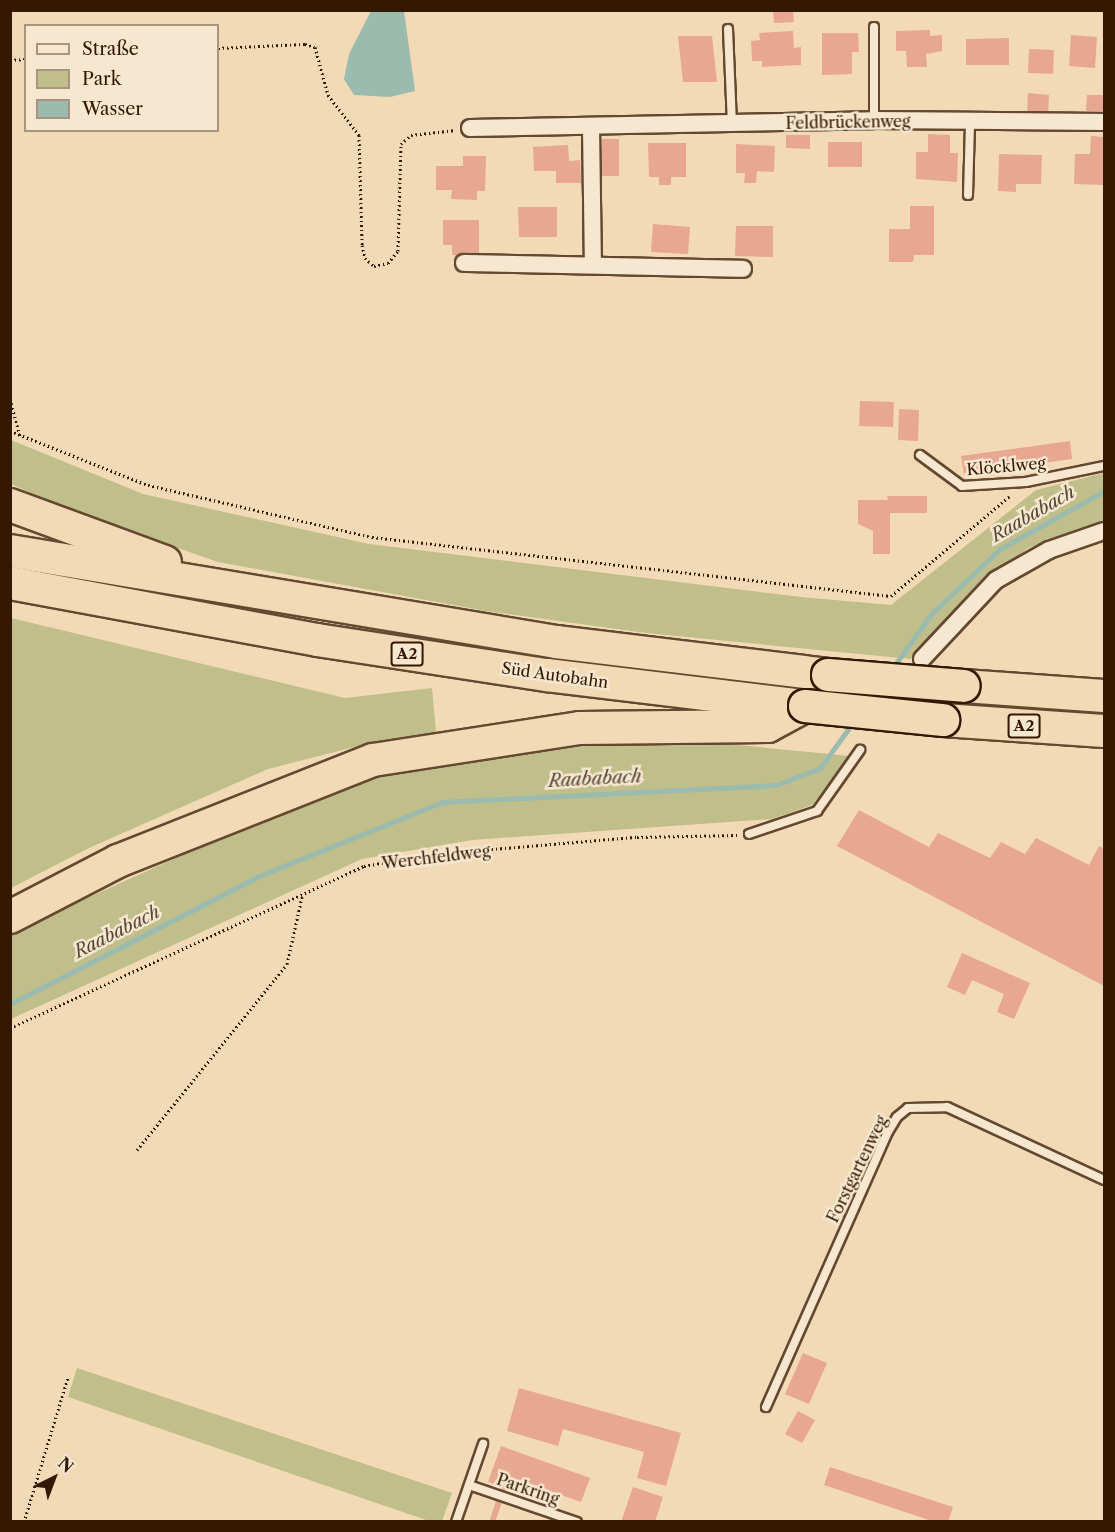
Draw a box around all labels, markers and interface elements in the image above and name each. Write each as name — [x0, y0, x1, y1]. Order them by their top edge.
legend — [24, 24, 219, 132]
text: Straße — [82, 38, 139, 60]
text: Park — [82, 68, 121, 90]
text: Wasser — [82, 98, 143, 120]
street label: Feldbrückenweg — [785, 111, 911, 133]
street label: Klöcklweg — [966, 453, 1046, 479]
water label: Raababach — [987, 481, 1079, 547]
road number: A2 — [390, 642, 424, 666]
street label: Süd Autobahn — [500, 658, 610, 692]
road number: A2 — [1008, 714, 1040, 738]
water label: Raababach — [548, 766, 642, 792]
street label: Werchfeldweg — [381, 841, 491, 873]
water label: Raababach — [71, 901, 163, 963]
street label: Forstgartenweg — [823, 1112, 891, 1226]
north arrow — [24, 1448, 84, 1508]
text: N — [54, 1453, 78, 1477]
street label: Parkring — [494, 1469, 562, 1509]

